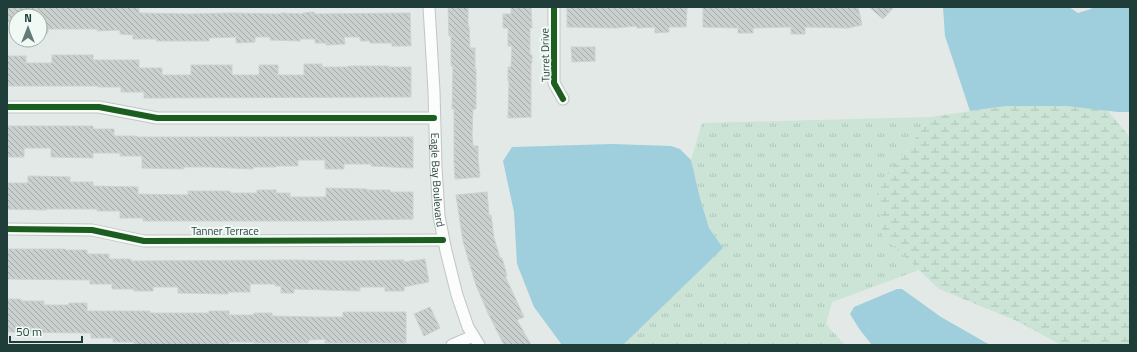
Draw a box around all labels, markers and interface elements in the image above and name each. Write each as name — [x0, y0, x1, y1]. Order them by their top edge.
north arrow — [8, 8, 48, 48]
text: N — [24, 10, 32, 26]
street label: Turret Drive — [537, 27, 553, 82]
street label: Eagle Bay Boulevard — [427, 132, 449, 228]
street label: Tanner Terrace — [191, 223, 259, 239]
scale bar — [10, 318, 82, 344]
text: 50 m — [16, 322, 42, 341]

